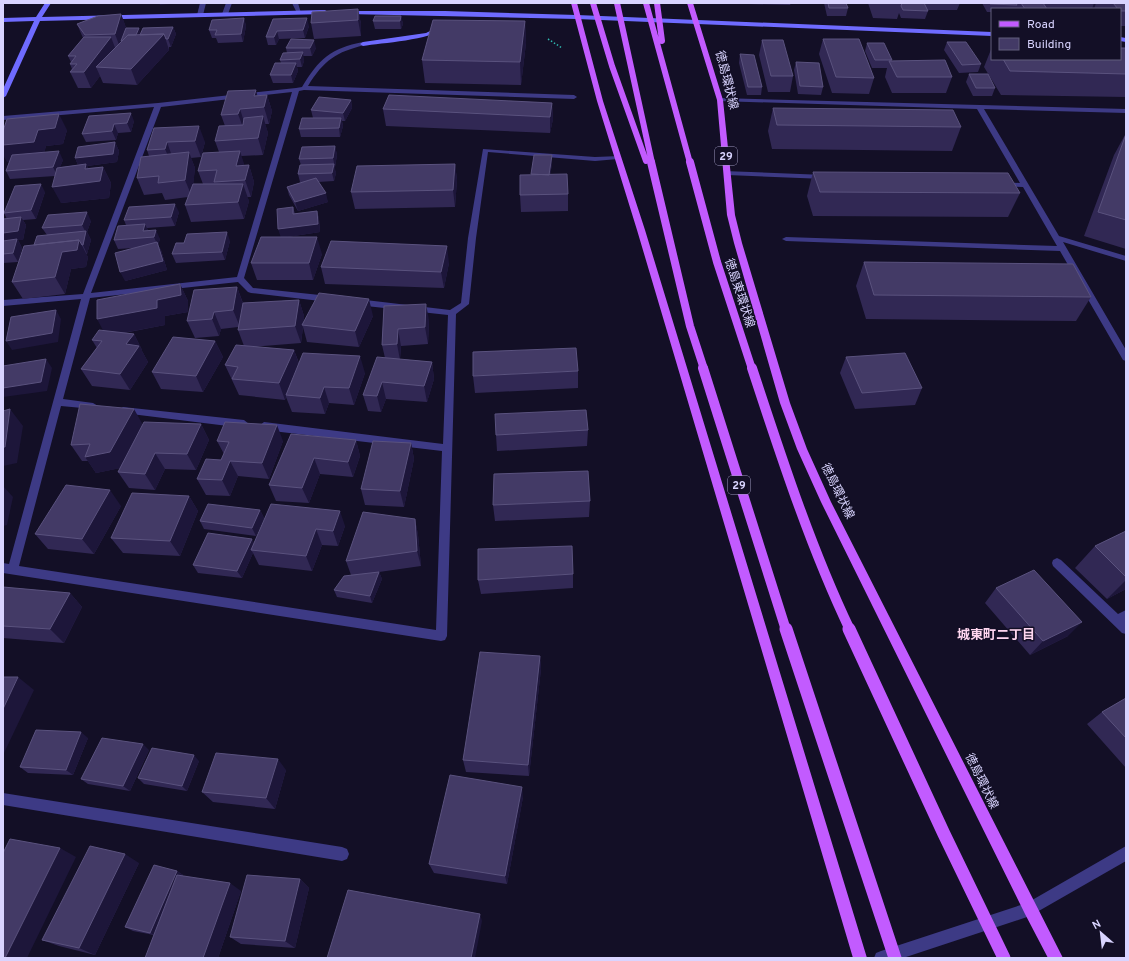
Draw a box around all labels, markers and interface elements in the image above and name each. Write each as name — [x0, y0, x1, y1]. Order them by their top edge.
legend — [991, 8, 1121, 60]
text: Road — [1027, 17, 1055, 33]
text: Building — [1027, 37, 1071, 53]
street label: 徳島環状線 — [711, 49, 741, 111]
road number: 29 — [715, 147, 737, 165]
street label: 徳島東環状線 — [720, 257, 758, 330]
street label: 徳島環状線 — [817, 461, 857, 522]
road number: 29 — [728, 476, 750, 494]
district label: 城東町二丁目 — [957, 627, 1035, 644]
street label: 徳島環状線 — [961, 751, 1001, 812]
north arrow — [1081, 913, 1121, 953]
text: N — [1090, 917, 1104, 933]

